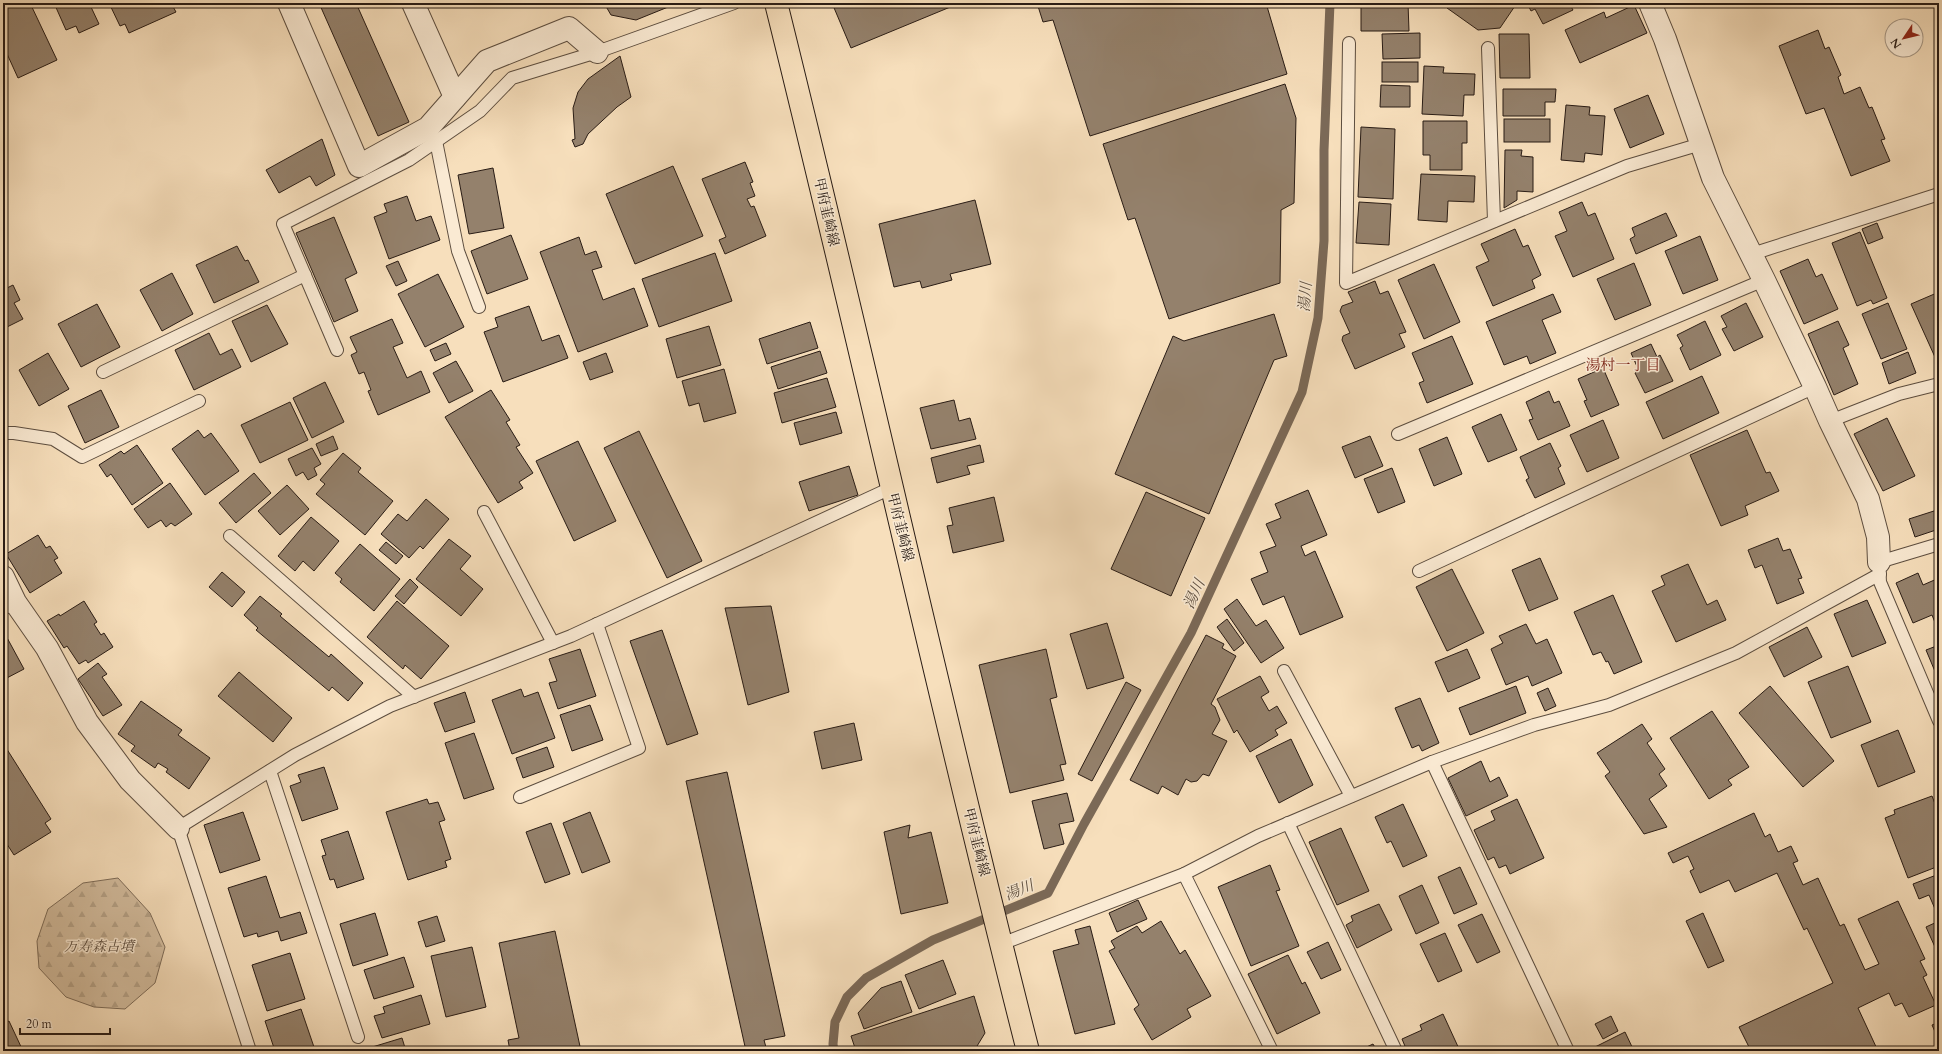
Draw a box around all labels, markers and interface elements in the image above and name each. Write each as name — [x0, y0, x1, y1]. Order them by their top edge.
north arrow — [1884, 18, 1924, 58]
text: N — [1887, 35, 1905, 52]
street label: 甲府韮崎線 — [809, 176, 844, 248]
water label: 湯川 — [1294, 279, 1316, 313]
district label: 湯村一丁目 — [1585, 355, 1661, 375]
street label: 甲府韮崎線 — [883, 491, 918, 563]
water label: 湯川 — [1179, 574, 1210, 612]
street label: 甲府韮崎線 — [959, 806, 994, 878]
water label: 湯川 — [1001, 874, 1039, 905]
park label: 万寿森古墳 — [64, 937, 136, 956]
scale bar — [20, 1010, 110, 1036]
text: 20 m — [26, 1016, 53, 1032]

